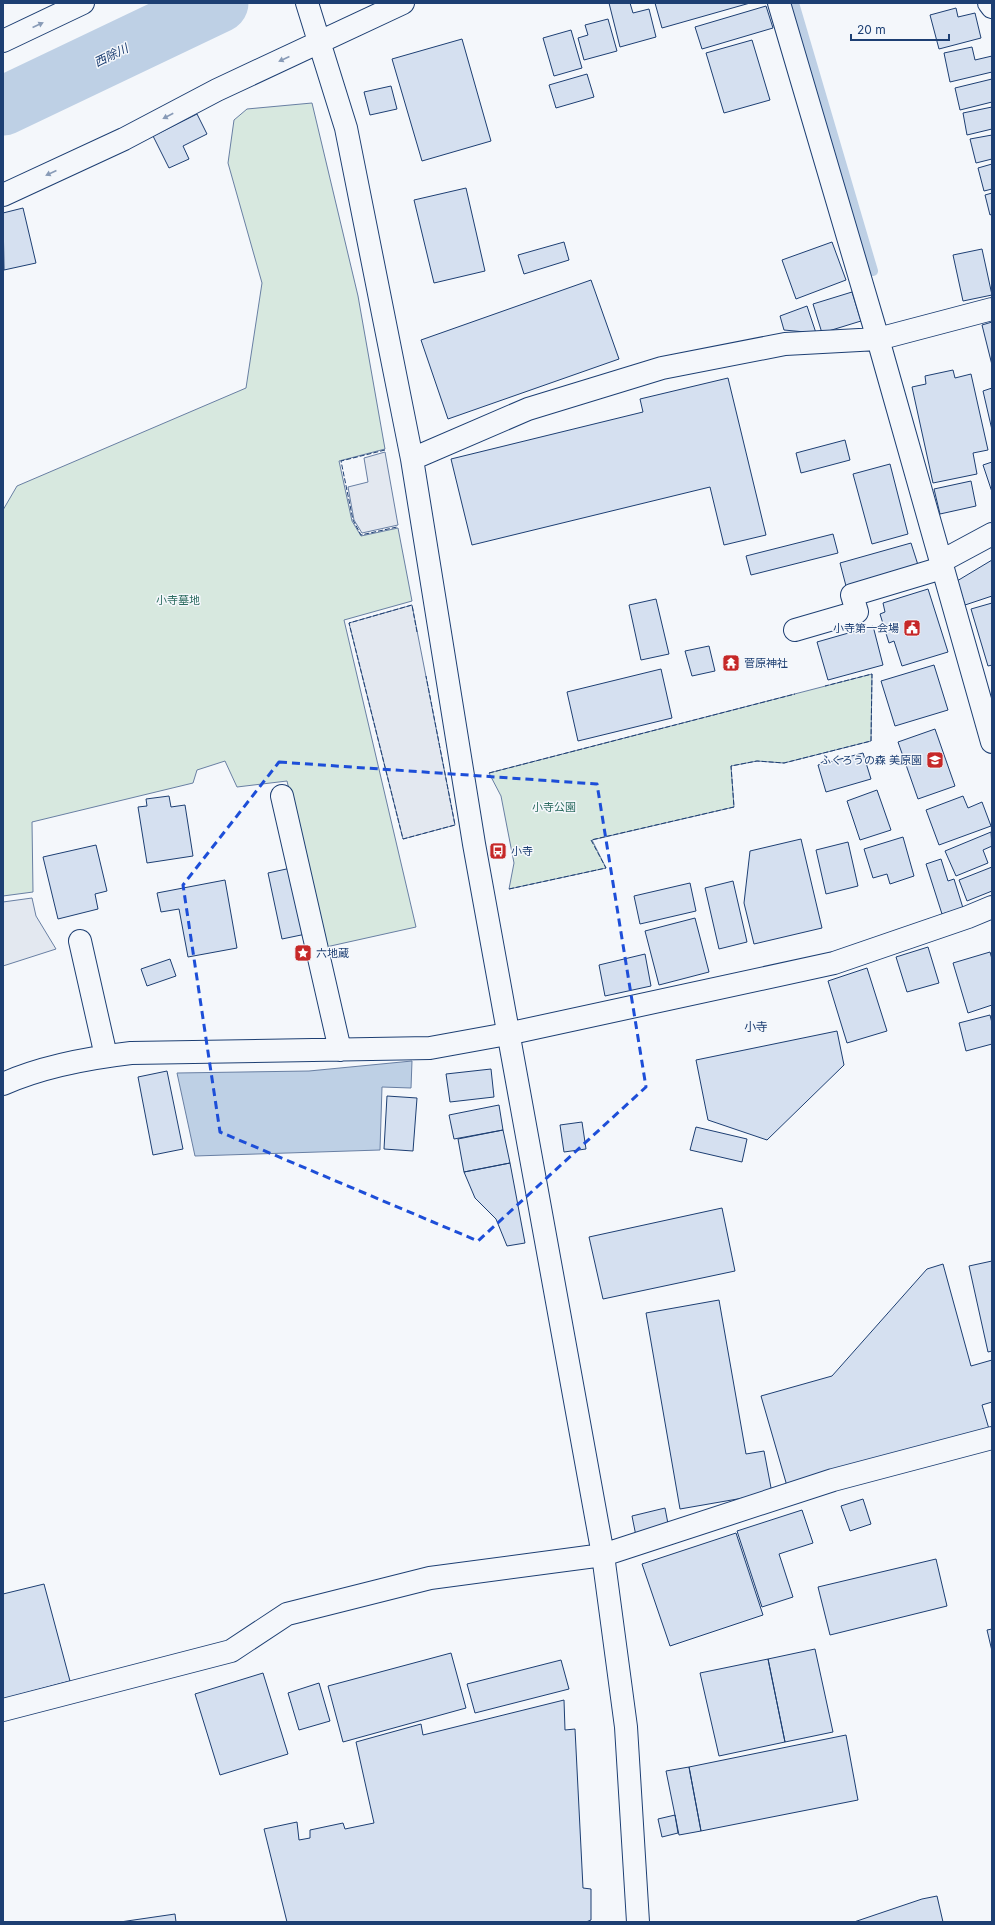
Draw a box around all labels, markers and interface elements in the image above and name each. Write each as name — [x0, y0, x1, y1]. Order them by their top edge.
scale bar — [851, 16, 949, 42]
one-way arrow — [33, 22, 44, 28]
text: 20 m — [857, 22, 886, 37]
water label: 西除川 — [92, 39, 132, 70]
one-way arrow — [278, 56, 290, 62]
one-way arrow — [162, 113, 173, 119]
one-way arrow — [45, 170, 56, 176]
park label: 小寺墓地 — [156, 593, 200, 607]
public building icon: 小寺第一会場 — [902, 618, 922, 638]
place label: 小寺第一会場 — [833, 621, 899, 635]
temple icon: 菅原神社 — [721, 653, 741, 673]
place label: 菅原神社 — [744, 656, 788, 670]
school or university icon: ふくろうの森 美原園 — [925, 750, 945, 770]
place label: ふくろうの森 美原園 — [820, 753, 922, 767]
park label: 小寺公園 — [532, 800, 576, 814]
bus stop icon: 小寺 — [488, 841, 508, 861]
place label: 小寺 — [511, 844, 533, 858]
place icon: 六地蔵 — [293, 943, 313, 963]
place label: 六地蔵 — [316, 946, 349, 960]
district label: 小寺 — [744, 1019, 768, 1034]

